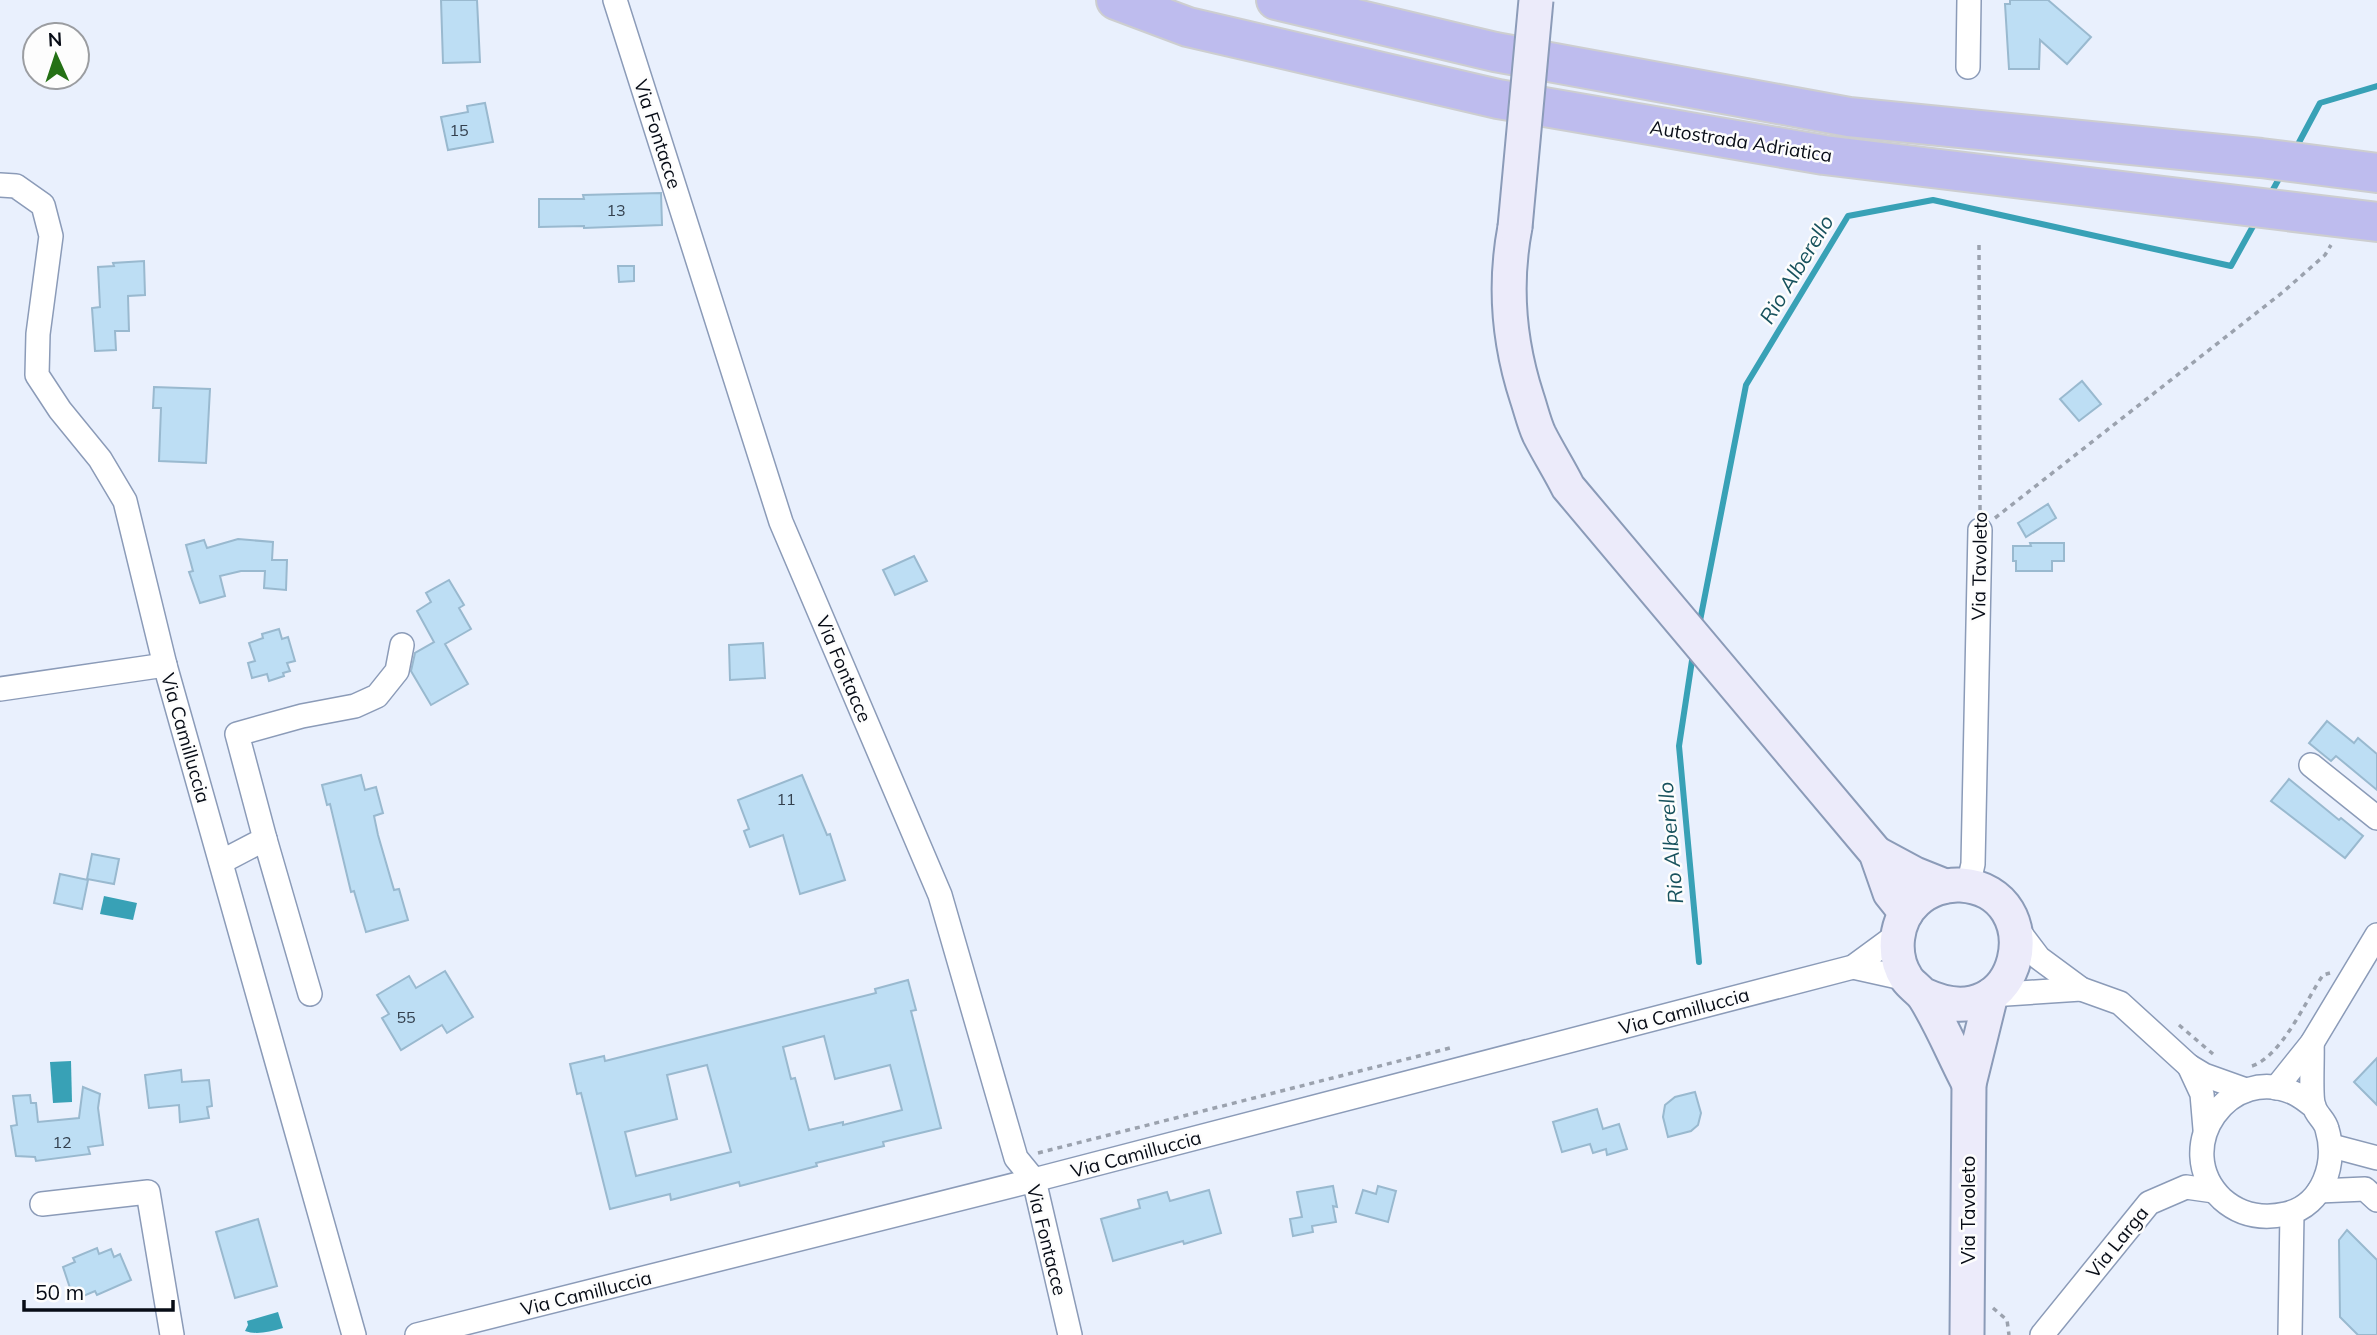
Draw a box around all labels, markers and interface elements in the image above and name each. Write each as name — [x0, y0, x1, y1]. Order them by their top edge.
north arrow — [21, 21, 91, 91]
text: N — [47, 27, 63, 51]
street label: Via Fontacce — [629, 76, 687, 192]
street label: Autostrada Adriatica — [1648, 115, 1834, 167]
house number: 15 — [449, 120, 469, 140]
house number: 13 — [606, 200, 626, 220]
water label: Rio Alberello — [1753, 210, 1839, 328]
street label: Via Tavoleto — [1966, 512, 1992, 620]
street label: Via Fontacce — [811, 612, 877, 726]
street label: Via Camilluccia — [156, 670, 216, 806]
water label: Rio Alberello — [1652, 781, 1688, 905]
house number: 11 — [776, 789, 796, 809]
street label: Via Camilluccia — [1616, 982, 1752, 1040]
house number: 55 — [396, 1007, 416, 1027]
street label: Via Camilluccia — [1068, 1125, 1204, 1183]
house number: 12 — [52, 1132, 72, 1152]
street label: Via Tavoleto — [1956, 1156, 1980, 1264]
street label: Via Fontacce — [1022, 1182, 1072, 1298]
street label: Via Larga — [2081, 1201, 2153, 1283]
street label: Via Camilluccia — [518, 1265, 654, 1321]
scale bar — [24, 1268, 173, 1312]
text: 50 m — [35, 1279, 84, 1305]

